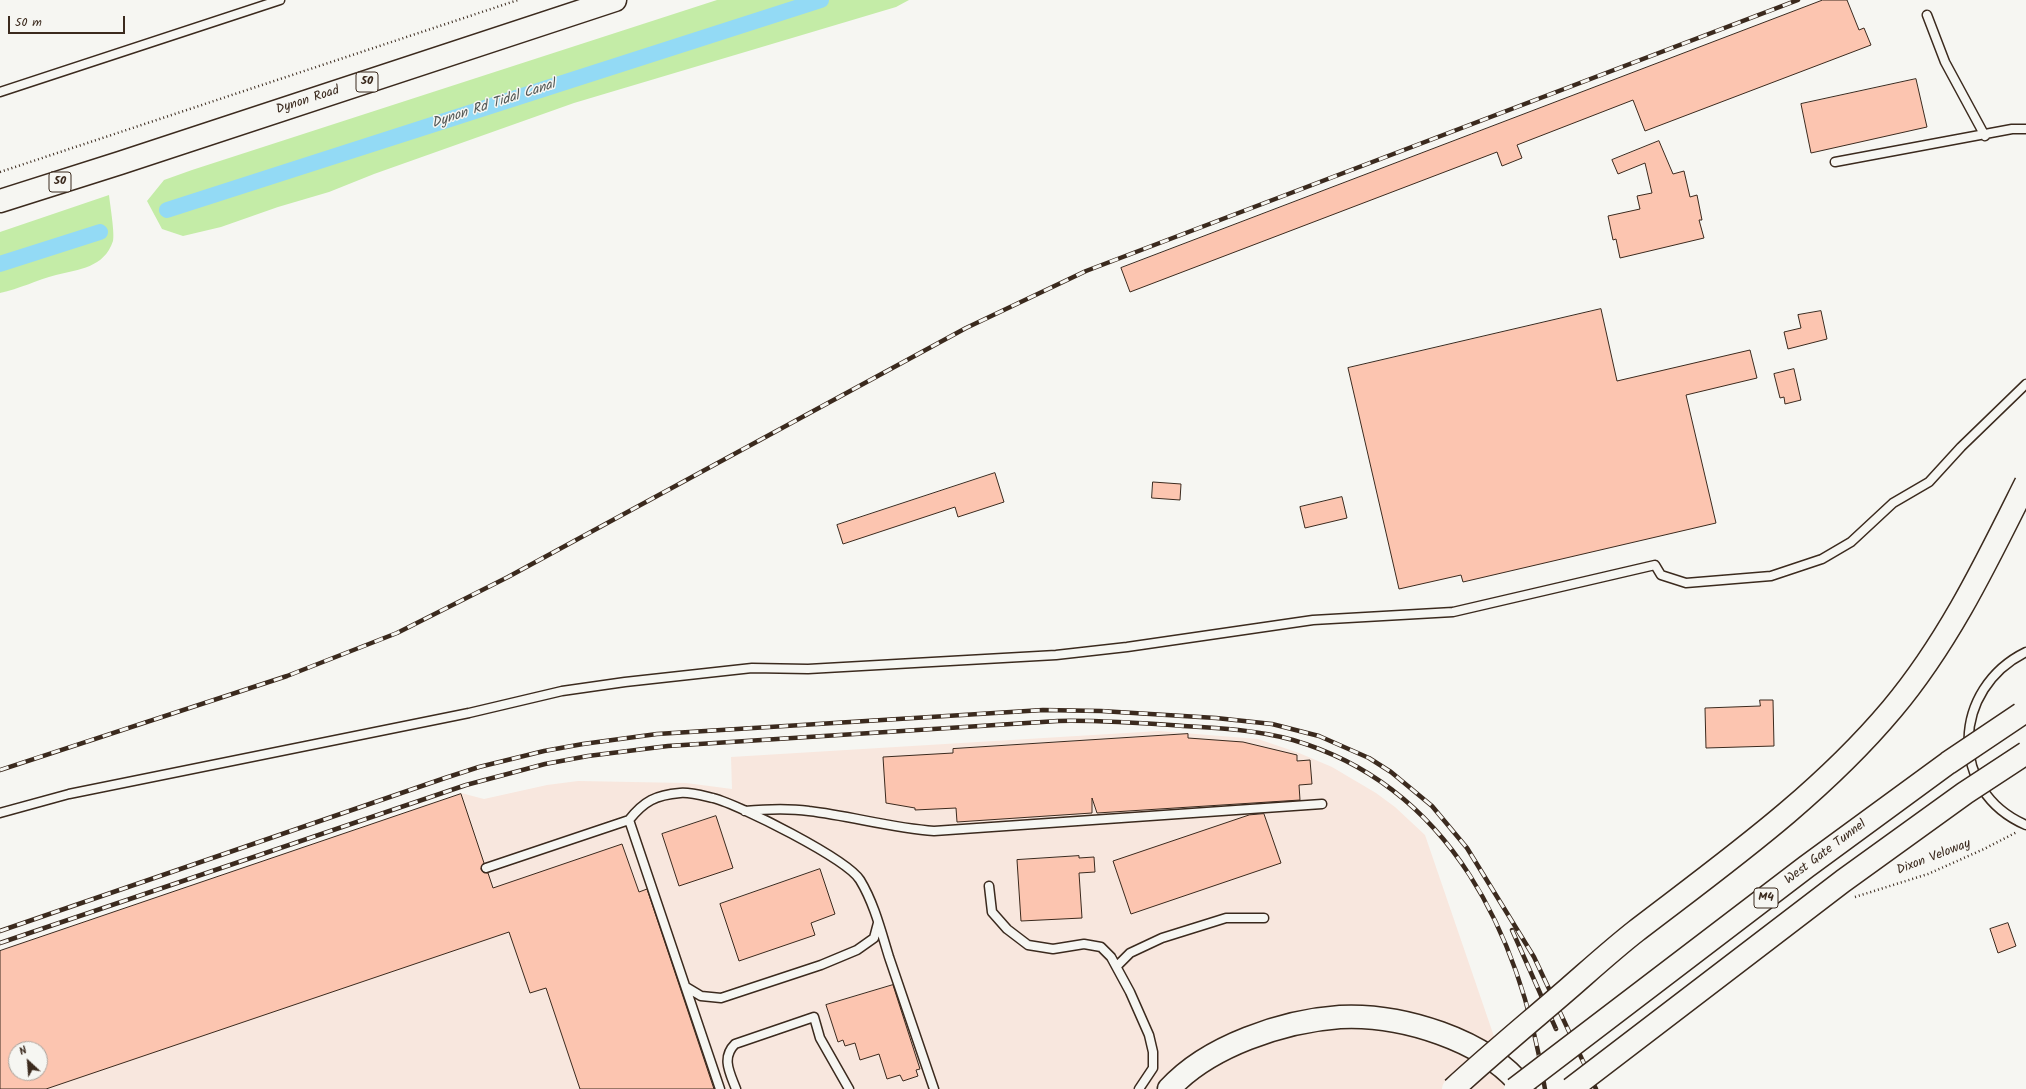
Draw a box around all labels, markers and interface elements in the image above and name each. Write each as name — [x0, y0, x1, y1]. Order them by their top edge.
scale bar — [10, 8, 127, 34]
text: 50 m — [15, 13, 42, 32]
road number: 50 — [356, 72, 378, 92]
water label: Dynon Rd Tidal Canal — [430, 77, 558, 133]
street label: Dynon Road — [274, 83, 342, 119]
road number: 50 — [49, 172, 71, 192]
street label: West Gate Tunnel — [1782, 817, 1870, 889]
street label: Dixon Veloway — [1895, 837, 1973, 879]
road number: M4 — [1754, 888, 1778, 908]
north arrow — [8, 1041, 48, 1081]
text: N — [16, 1042, 30, 1061]

